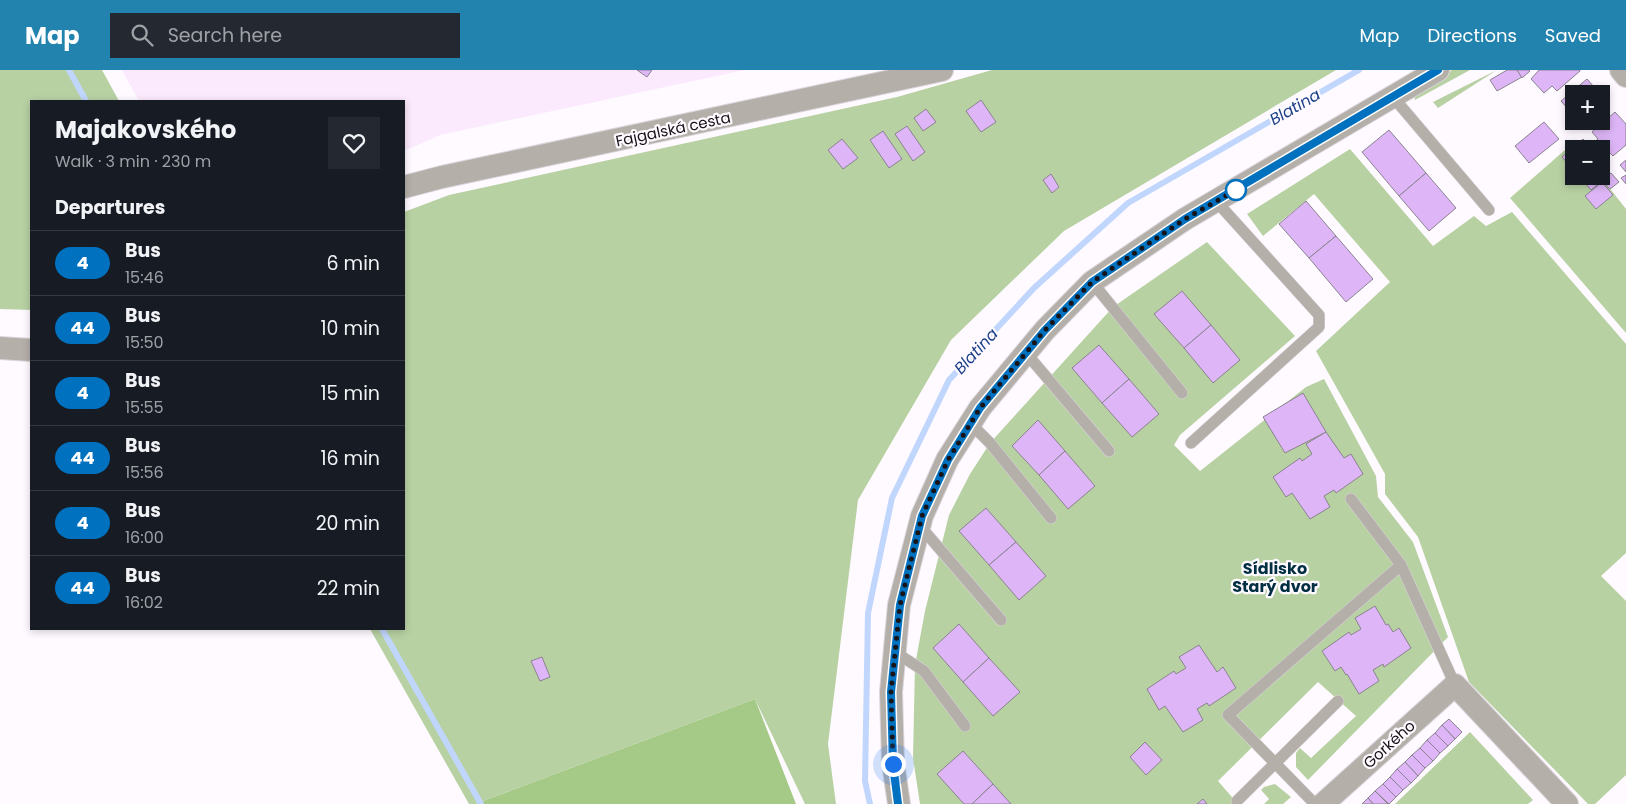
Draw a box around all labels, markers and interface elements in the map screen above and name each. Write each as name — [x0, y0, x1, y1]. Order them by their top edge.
search box — [110, 13, 460, 58]
text: Map — [25, 19, 80, 52]
icon: search — [128, 21, 156, 49]
text: Search here — [168, 22, 282, 49]
text: Map — [1360, 23, 1399, 48]
text: Directions — [1427, 23, 1517, 48]
text: Saved — [1545, 23, 1601, 48]
water label: Blatina — [1265, 83, 1325, 131]
map controls — [1565, 85, 1610, 185]
button: + — [1565, 85, 1610, 130]
street label: Fajgalská cesta — [614, 107, 732, 151]
text: Majakovského — [55, 113, 236, 146]
button: heart — [328, 117, 380, 169]
button: − — [1565, 140, 1610, 185]
text: Walk · 3 min · 230 m — [55, 150, 211, 173]
unlabelled marker — [1225, 179, 1247, 201]
text: Departures — [55, 194, 165, 221]
text: Bus — [125, 237, 161, 264]
text: 4 — [76, 250, 89, 275]
text: 6 min — [326, 250, 380, 277]
text: 15:46 — [125, 266, 164, 289]
text: Bus — [125, 302, 161, 329]
text: 44 — [70, 315, 95, 340]
text: 10 min — [321, 315, 380, 342]
water label: Blatina — [949, 323, 1003, 379]
text: 15:50 — [125, 331, 164, 354]
text: Bus — [125, 367, 161, 394]
text: 4 — [76, 380, 89, 405]
text: 15 min — [321, 380, 380, 407]
text: 15:55 — [125, 396, 164, 419]
text: Bus — [125, 432, 161, 459]
text: 44 — [70, 445, 95, 470]
text: 16 min — [320, 445, 380, 472]
text: 15:56 — [125, 461, 164, 484]
text: Bus — [125, 497, 161, 524]
text: 4 — [76, 510, 89, 535]
text: 20 min — [316, 510, 380, 537]
text: 16:00 — [125, 526, 164, 549]
district label: Sídlisko Starý dvor — [1232, 557, 1318, 598]
text: Bus — [125, 562, 161, 589]
text: 44 — [70, 575, 95, 600]
text: 22 min — [317, 575, 380, 602]
text: 16:02 — [125, 591, 163, 614]
street label: Gorkého — [1359, 715, 1419, 773]
your location — [881, 752, 906, 777]

